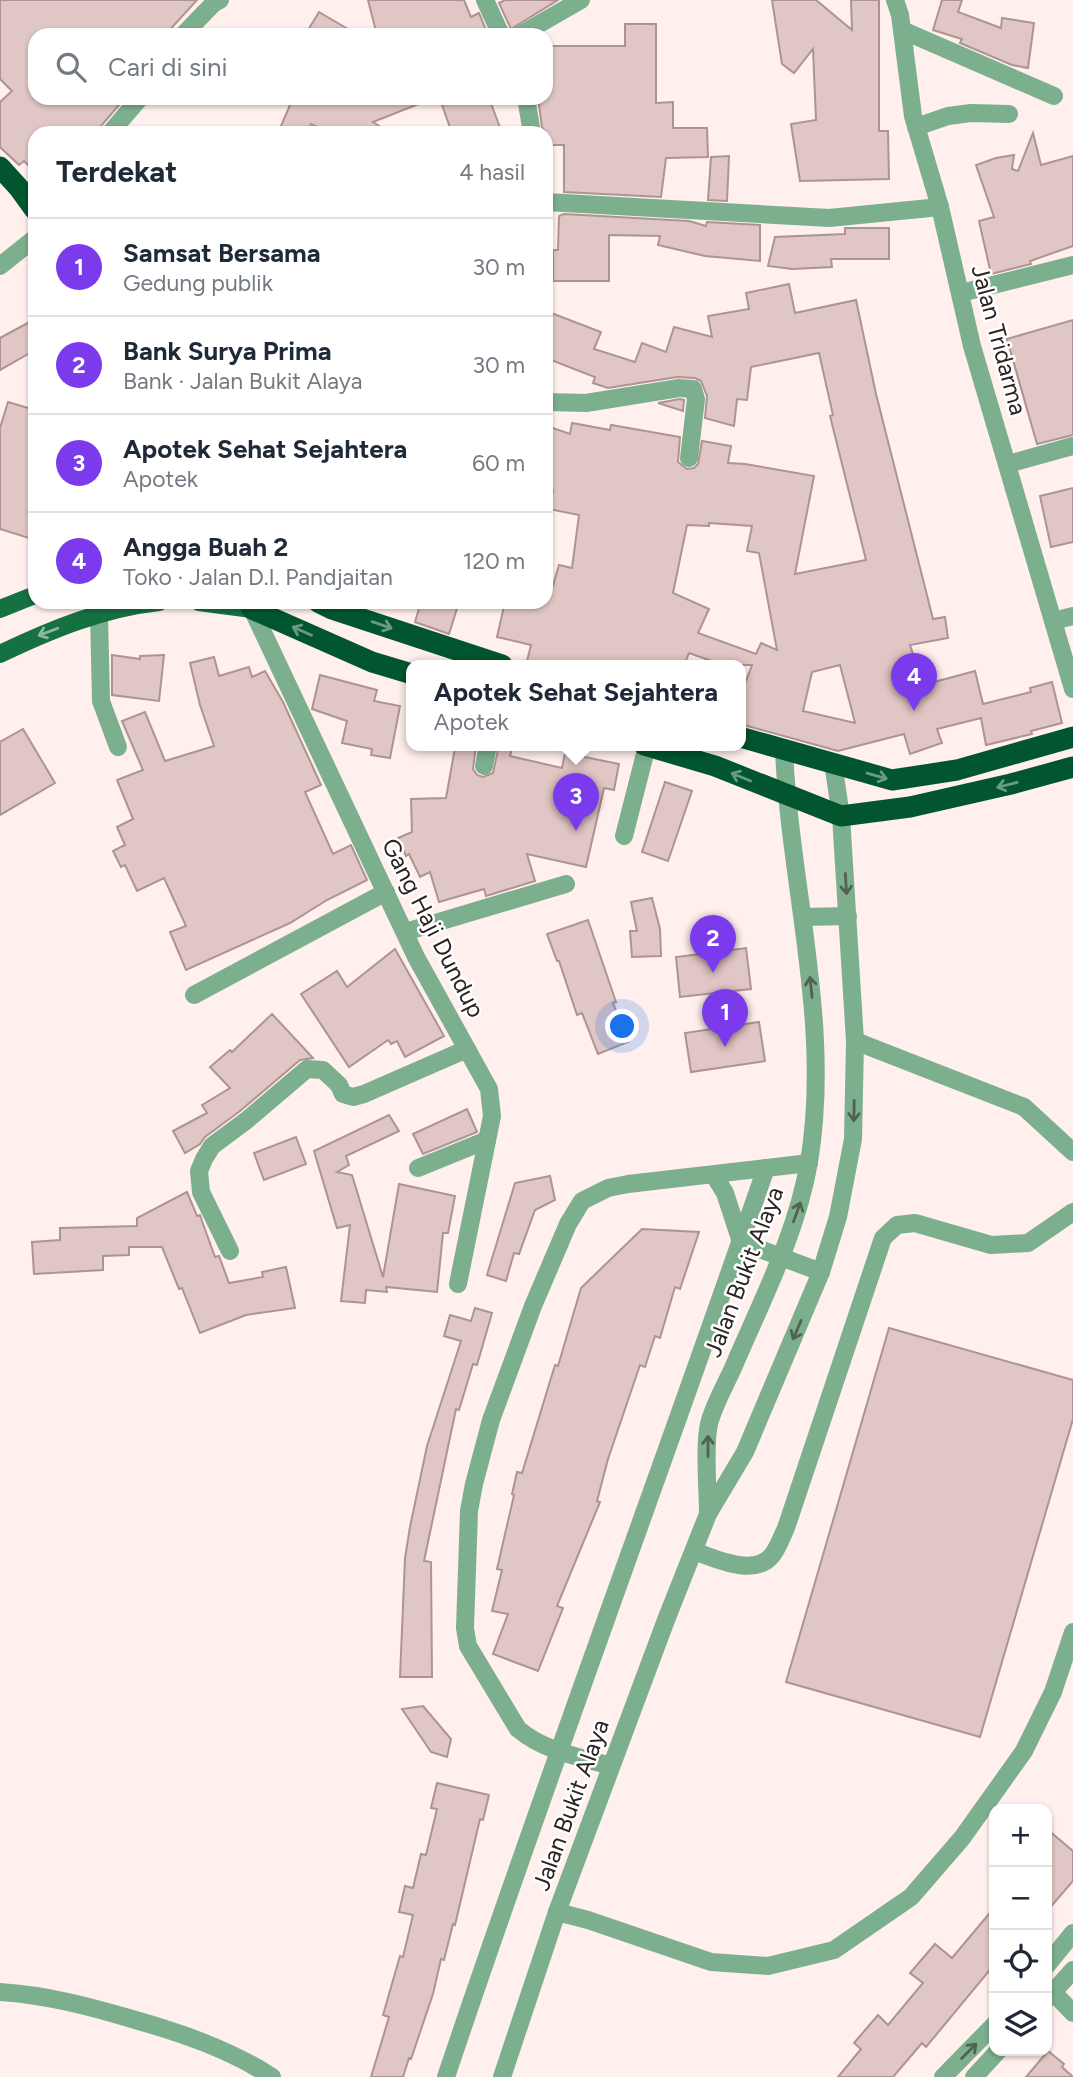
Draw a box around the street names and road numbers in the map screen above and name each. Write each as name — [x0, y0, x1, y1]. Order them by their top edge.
street label: Jalan Tridarma — [966, 262, 1033, 418]
street label: Gang Haji Dundup — [376, 833, 491, 1022]
street label: Jalan Bukit Alaya — [698, 1183, 789, 1361]
street label: Jalan Bukit Alaya — [526, 1715, 615, 1894]

